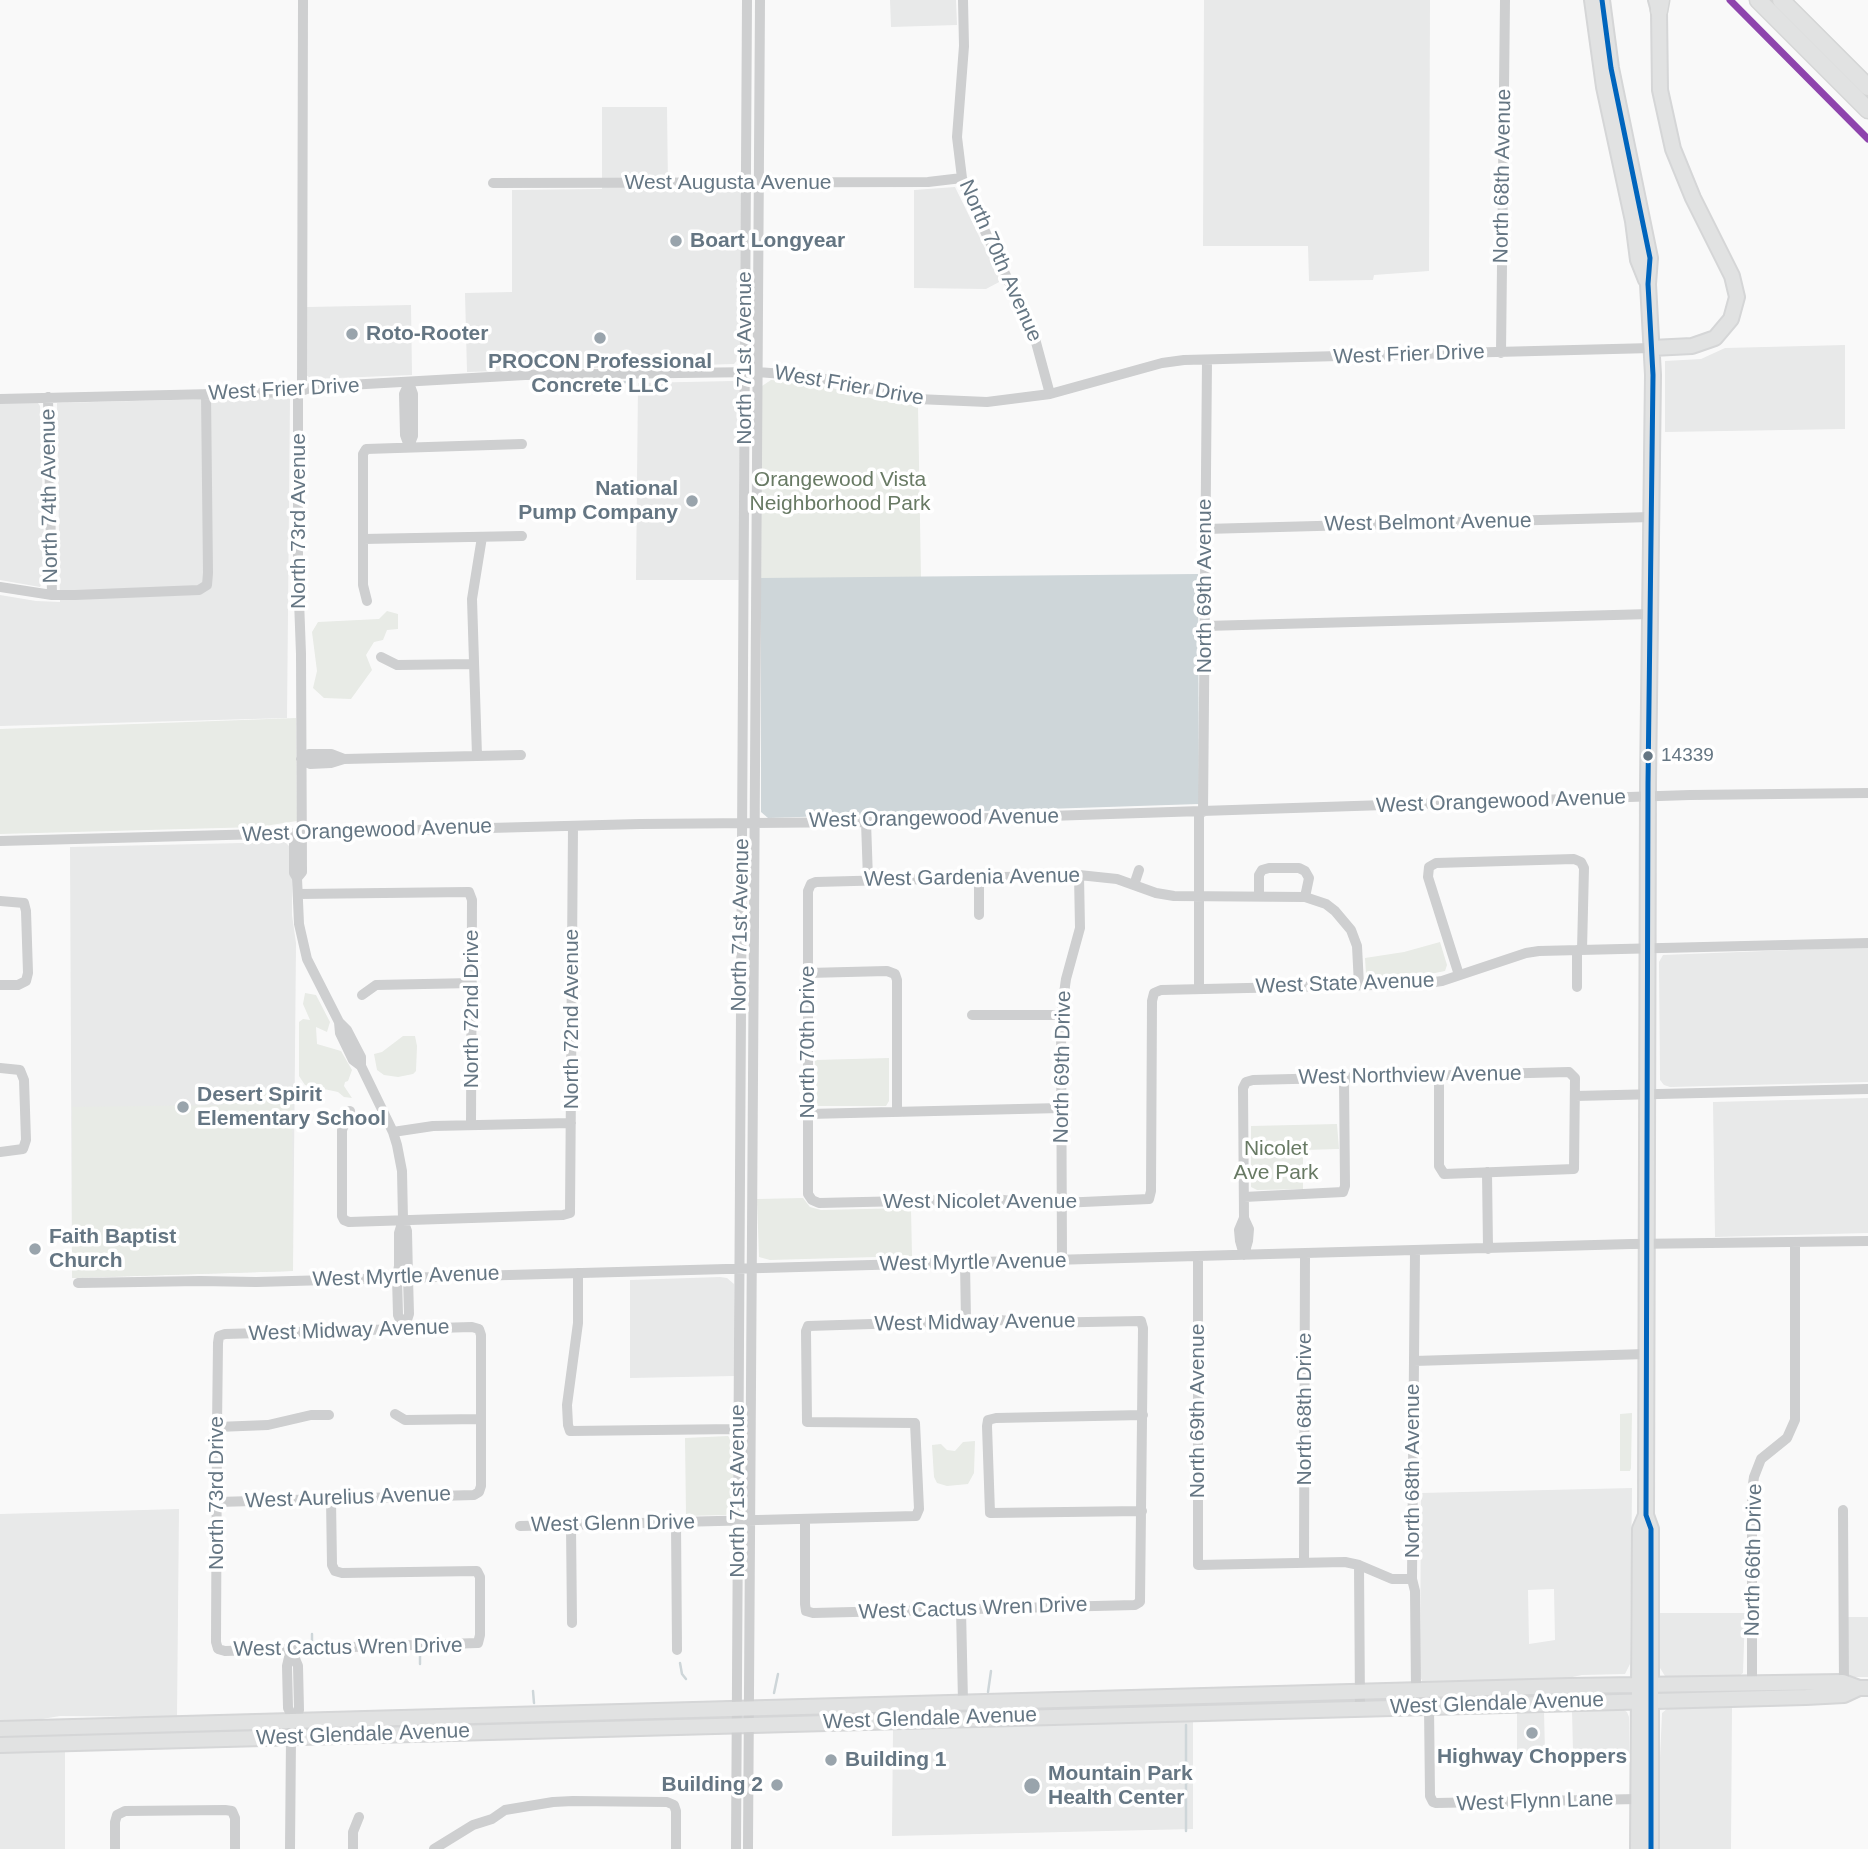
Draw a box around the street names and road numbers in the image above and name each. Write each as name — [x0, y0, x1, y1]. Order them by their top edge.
street label: North 68th Avenue — [1489, 88, 1517, 264]
street label: West Augusta Avenue — [624, 170, 832, 196]
street label: North 70th Avenue — [953, 176, 1047, 346]
street label: North 71st Avenue — [732, 271, 758, 445]
street label: West Frier Drive — [1333, 340, 1485, 370]
street label: West Frier Drive — [772, 360, 926, 412]
street label: West Frier Drive — [208, 373, 360, 407]
street label: North 74th Avenue — [36, 408, 64, 584]
street label: North 73rd Avenue — [286, 433, 312, 609]
street label: North 69th Avenue — [1192, 499, 1218, 673]
street label: West Belmont Avenue — [1324, 509, 1532, 537]
street label: West Orangewood Avenue — [1376, 785, 1626, 819]
street label: West Orangewood Avenue — [809, 804, 1059, 834]
street label: West Orangewood Avenue — [242, 814, 492, 848]
street label: North 71st Avenue — [727, 838, 755, 1012]
street label: West Gardenia Avenue — [864, 864, 1080, 892]
street label: North 72nd Avenue — [559, 929, 585, 1109]
street label: North 72nd Drive — [459, 930, 485, 1088]
street label: North 70th Drive — [795, 966, 821, 1118]
street label: West State Avenue — [1255, 968, 1435, 1000]
street label: North 69th Drive — [1049, 990, 1077, 1144]
street label: West Northview Avenue — [1298, 1061, 1522, 1091]
street label: West Nicolet Avenue — [883, 1189, 1077, 1215]
street label: West Myrtle Avenue — [879, 1249, 1067, 1277]
street label: West Myrtle Avenue — [312, 1261, 500, 1293]
street label: West Midway Avenue — [874, 1309, 1076, 1337]
street label: West Midway Avenue — [248, 1315, 450, 1347]
street label: North 69th Avenue — [1185, 1324, 1211, 1498]
street label: North 68th Drive — [1292, 1333, 1318, 1485]
street label: North 68th Avenue — [1400, 1384, 1426, 1558]
street label: North 71st Avenue — [725, 1404, 751, 1578]
street label: North 73rd Drive — [204, 1416, 230, 1570]
street label: West Aurelius Avenue — [245, 1482, 451, 1514]
street label: North 66th Drive — [1740, 1483, 1768, 1637]
street label: West Glenn Drive — [531, 1510, 695, 1538]
street label: West Cactus Wren Drive — [858, 1592, 1088, 1626]
street label: West Cactus Wren Drive — [233, 1633, 463, 1663]
street label: West Glendale Avenue — [1390, 1688, 1604, 1720]
street label: West Glendale Avenue — [823, 1703, 1037, 1735]
street label: West Glendale Avenue — [256, 1719, 470, 1751]
street label: West Flynn Lane — [1456, 1787, 1614, 1817]

